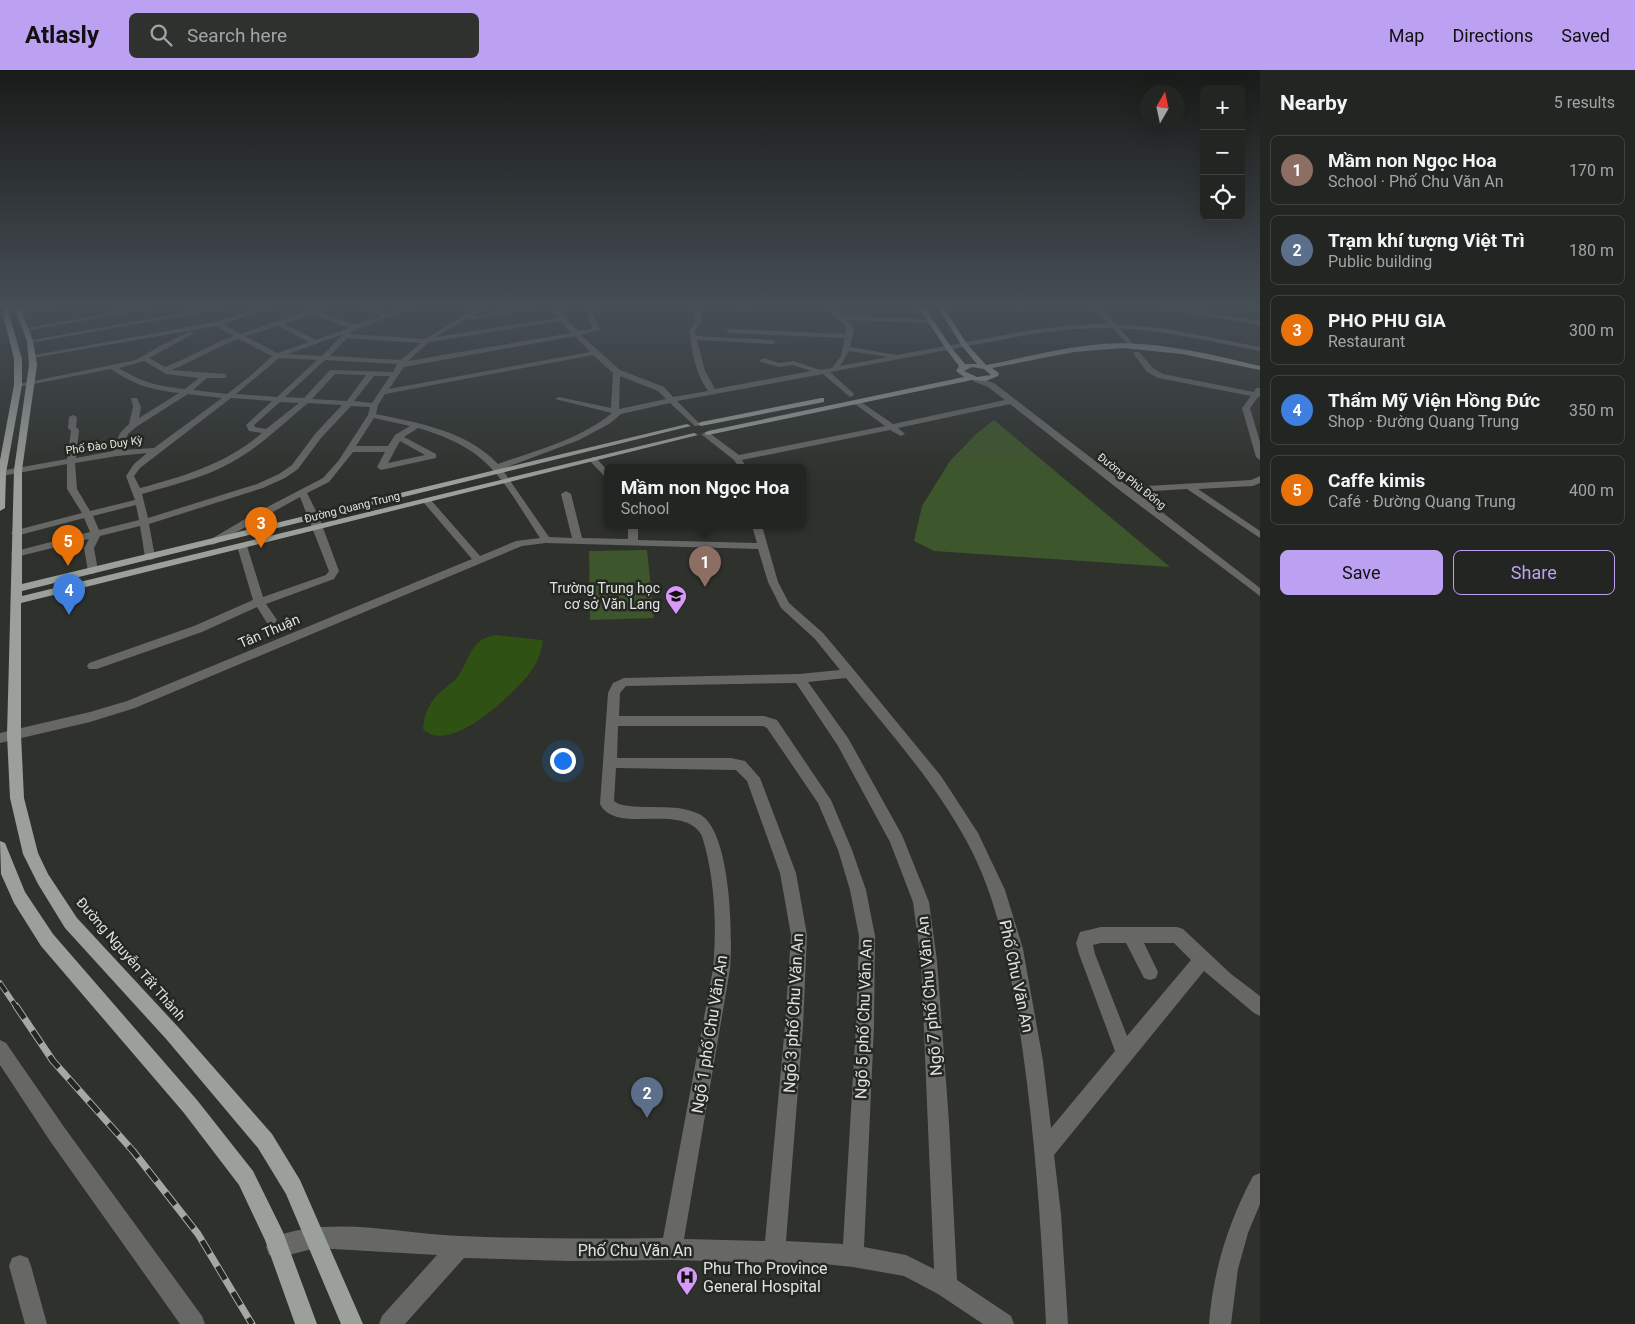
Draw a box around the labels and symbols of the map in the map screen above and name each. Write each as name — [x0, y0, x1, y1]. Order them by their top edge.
north arrow — [1140, 85, 1185, 130]
street label: Phố Đào Duy Kỳ — [65, 434, 144, 457]
street label: Đường Phù Đổng — [1095, 451, 1168, 512]
street label: Đường Quang Trung — [303, 489, 401, 526]
pin: 3 — [245, 507, 277, 548]
pin: 5 — [52, 525, 84, 566]
pin: 1 — [689, 546, 721, 587]
pin: 4 — [53, 574, 85, 615]
place label: Trường Trung học cơ sở Văn Lang — [550, 580, 660, 612]
school or university icon: Trường Trung học cơ sở Văn Lang — [664, 584, 688, 615]
street label: Tân Thuận — [236, 611, 302, 651]
your location — [550, 748, 576, 774]
street label: Đường Nguyễn Tất Thành — [73, 894, 189, 1024]
street label: Ngõ 7 phố Chu Văn An — [913, 915, 946, 1076]
street label: Phố Chu Văn An — [995, 918, 1038, 1034]
street label: Ngõ 3 phố Chu Văn An — [780, 933, 807, 1093]
street label: Ngõ 5 phố Chu Văn An — [851, 939, 876, 1099]
street label: Ngõ 1 phố Chu Văn An — [688, 954, 731, 1115]
pin: 2 — [631, 1077, 663, 1118]
street label: Phố Chu Văn An — [578, 1241, 692, 1260]
place label: Phu Tho Province General Hospital — [703, 1259, 828, 1296]
hospital icon: Phu Tho Province General Hospital — [675, 1265, 699, 1296]

